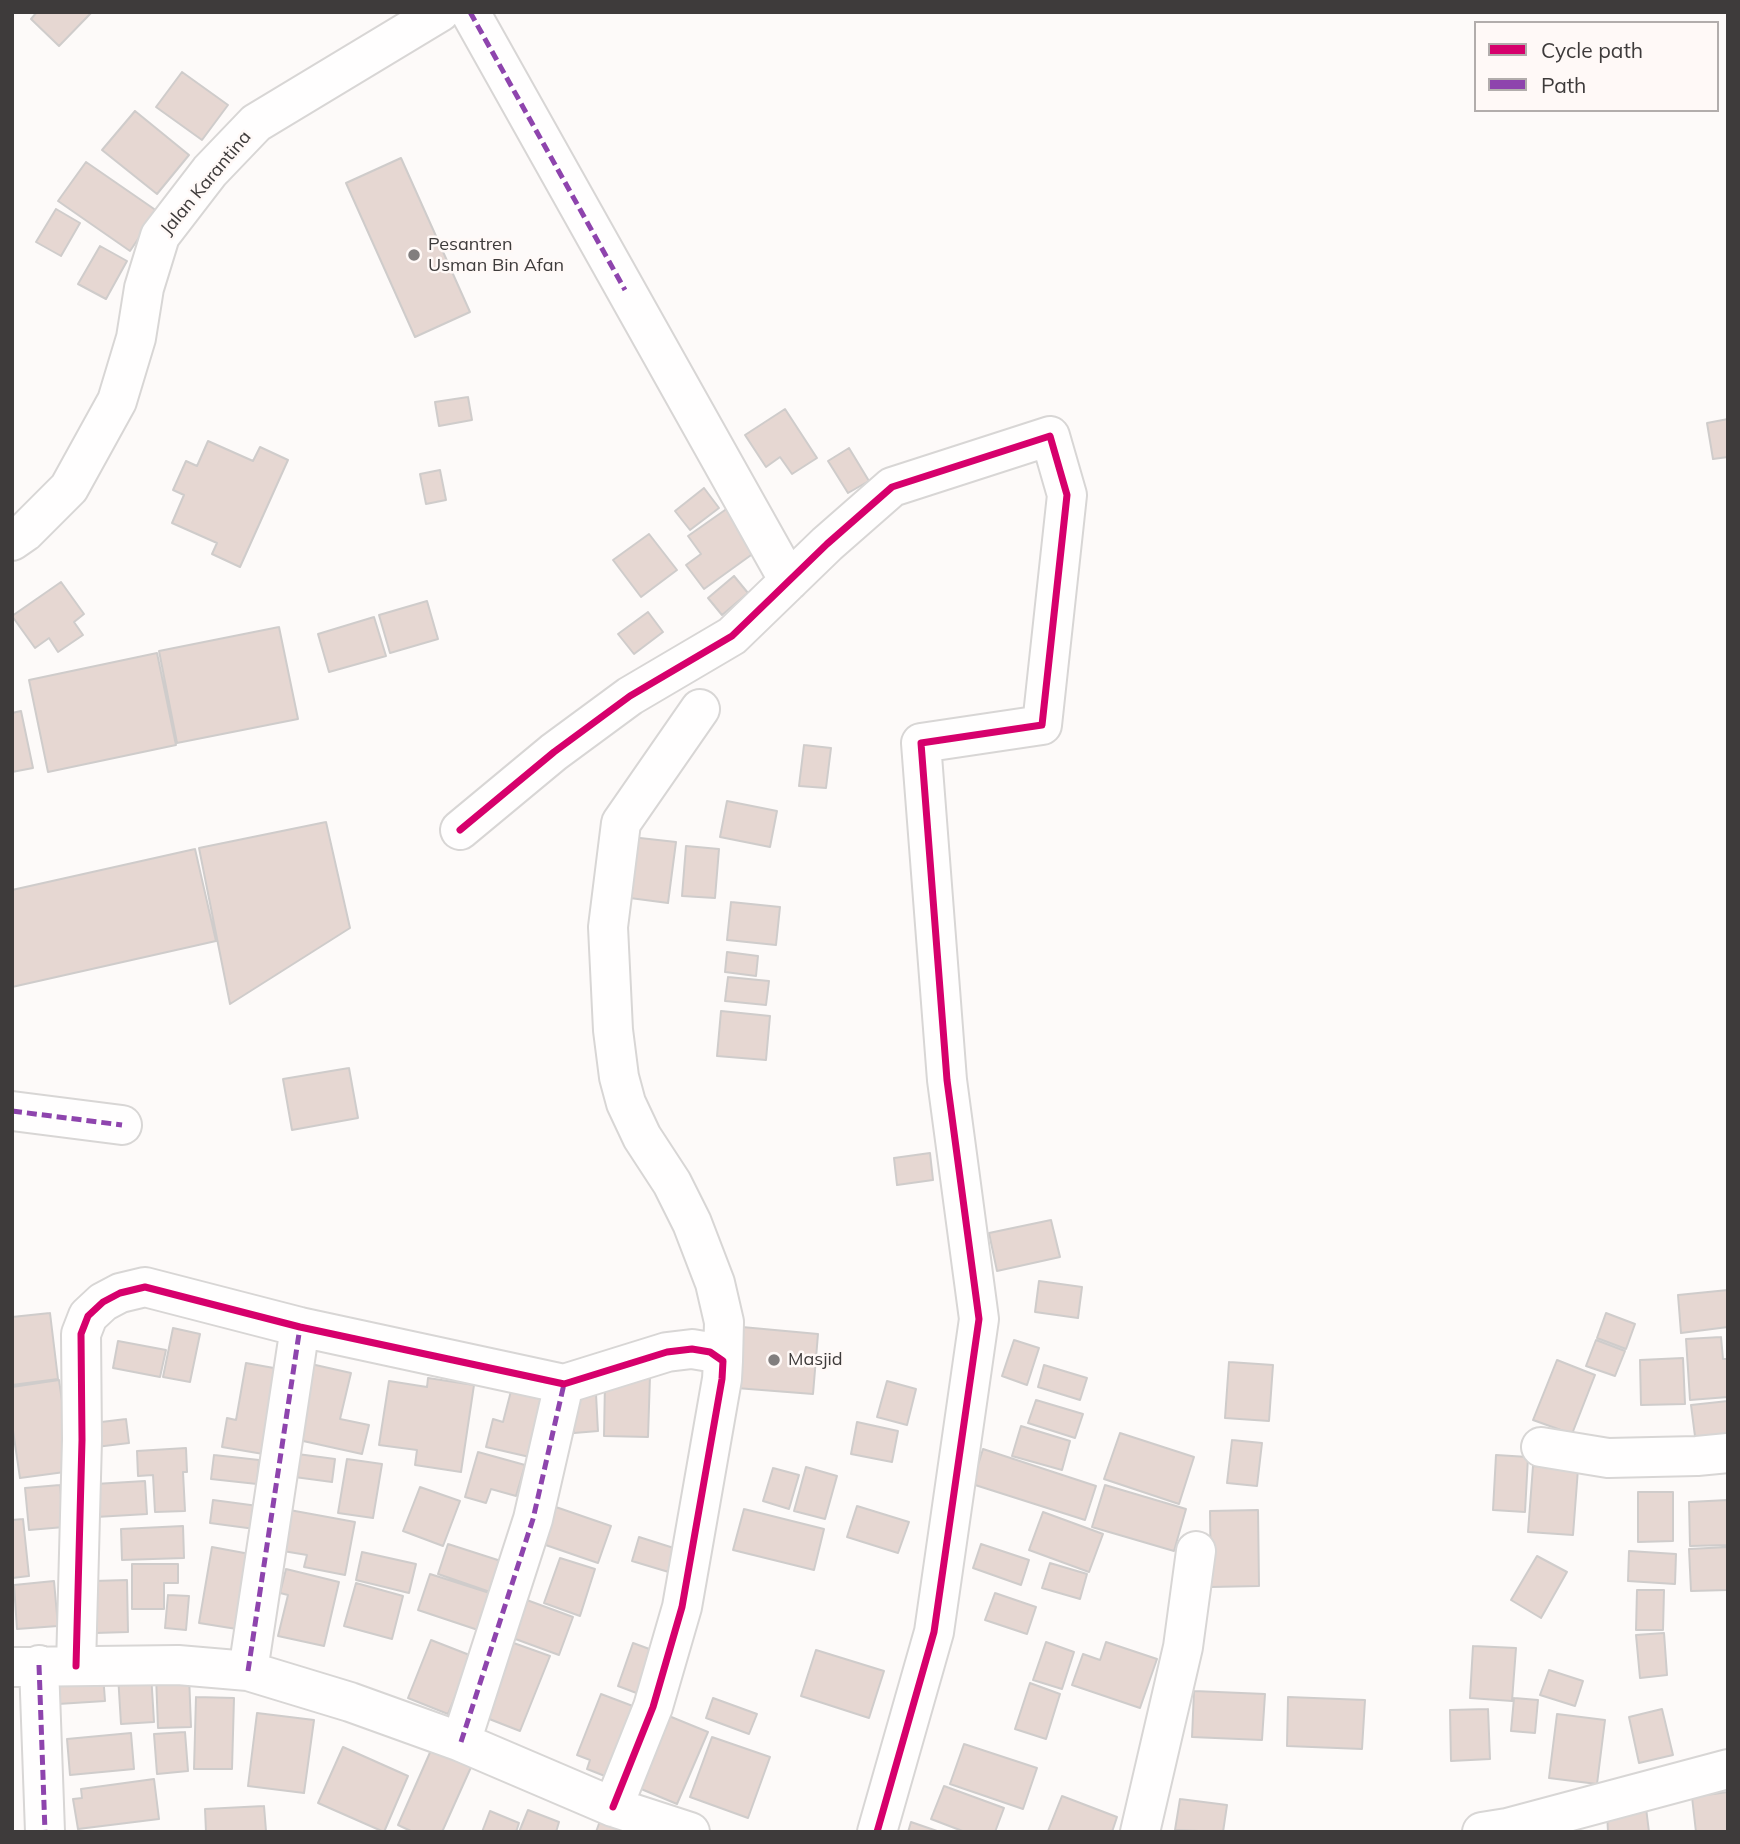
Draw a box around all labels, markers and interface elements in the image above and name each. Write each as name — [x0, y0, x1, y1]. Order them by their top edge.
legend — [1474, 21, 1719, 112]
text: Cycle path — [1541, 37, 1643, 63]
text: Path — [1541, 72, 1586, 98]
street label: Jalan Karantina — [156, 127, 256, 239]
place label: Pesantren Usman Bin Afan — [428, 234, 564, 276]
marker: Pesantren Usman Bin Afan — [406, 247, 422, 263]
place label: Masjid — [788, 1349, 843, 1371]
marker: Masjid — [766, 1352, 782, 1368]

